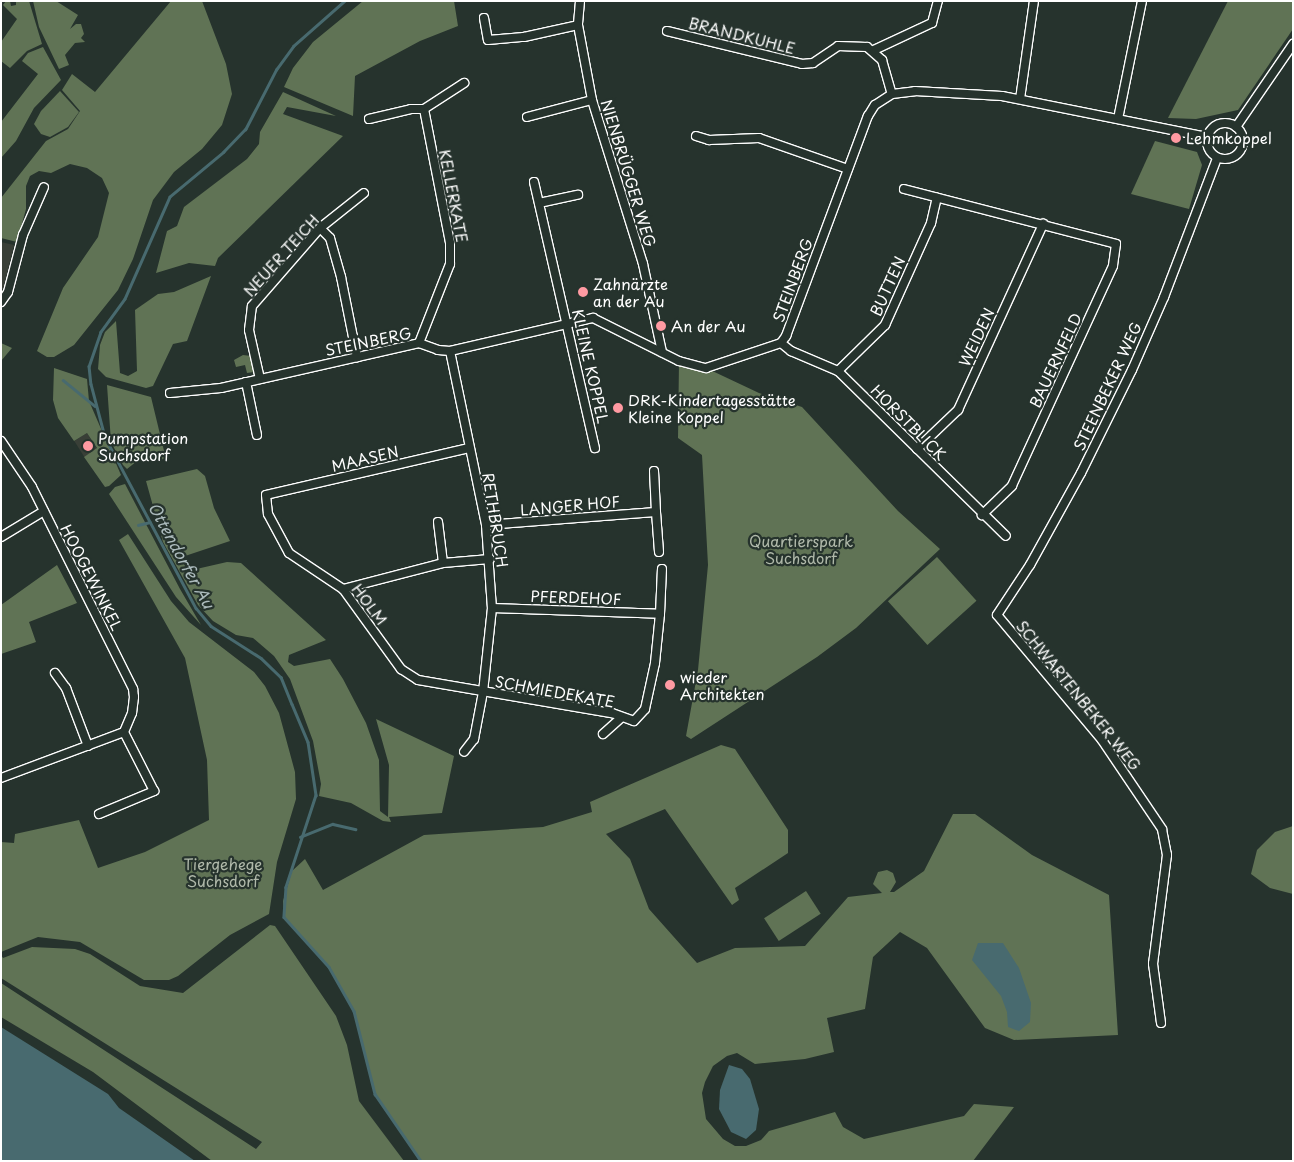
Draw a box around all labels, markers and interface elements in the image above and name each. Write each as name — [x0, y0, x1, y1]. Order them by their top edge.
street label: BRANDKUHLE — [687, 13, 797, 57]
street label: NIENBRÜGGER WEG — [598, 96, 660, 250]
place label: Lehmkoppel — [1186, 129, 1272, 147]
marker: Lehmkoppel — [1170, 132, 1182, 144]
street label: KELLERKATE — [436, 148, 472, 244]
street label: NEUER TEICH — [240, 210, 322, 300]
street label: STEINBERG — [769, 236, 815, 324]
street label: BUTTEN — [866, 253, 908, 319]
place label: Zahnärzte an der Au — [593, 274, 668, 309]
marker: Zahnärzte an der Au — [577, 286, 589, 298]
street label: WEIDEN — [955, 305, 997, 369]
street label: KLEINE KOPPEL — [569, 307, 613, 425]
street label: BAUERNFELD — [1025, 310, 1085, 410]
place label: An der Au — [671, 317, 745, 335]
street label: STEENBEKER WEG — [1069, 318, 1145, 454]
marker: An der Au — [655, 320, 667, 332]
street label: STEINBERG — [323, 323, 413, 359]
street label: HORSTBLICK — [868, 381, 950, 463]
place label: DRK-Kindertagesstätte Kleine Koppel — [628, 390, 796, 425]
marker: DRK-Kindertagesstätte Kleine Koppel — [612, 402, 624, 414]
place label: Pumpstation Suchsdorf — [98, 428, 188, 463]
marker: Pumpstation Suchsdorf — [82, 440, 94, 452]
street label: MAASEN — [330, 442, 400, 474]
street label: RETHBRUCH — [480, 471, 512, 569]
street label: LANGER HOF — [518, 492, 622, 518]
water label: Ottendorfer Au — [145, 499, 219, 611]
street label: HOOGEWINKEL — [57, 521, 127, 633]
park label: Quartierspark Suchsdorf — [749, 531, 853, 566]
street label: HOLM — [349, 580, 391, 628]
street label: PFERDEHOF — [530, 586, 622, 608]
street label: SCHWARTENBEKER WEG — [1012, 616, 1146, 774]
place label: wieder Architekten — [680, 667, 765, 702]
street label: SCHMIEDEKATE — [494, 672, 616, 710]
marker: wieder Architekten — [664, 679, 676, 691]
park label: Tiergehege Suchsdorf — [183, 854, 263, 889]

